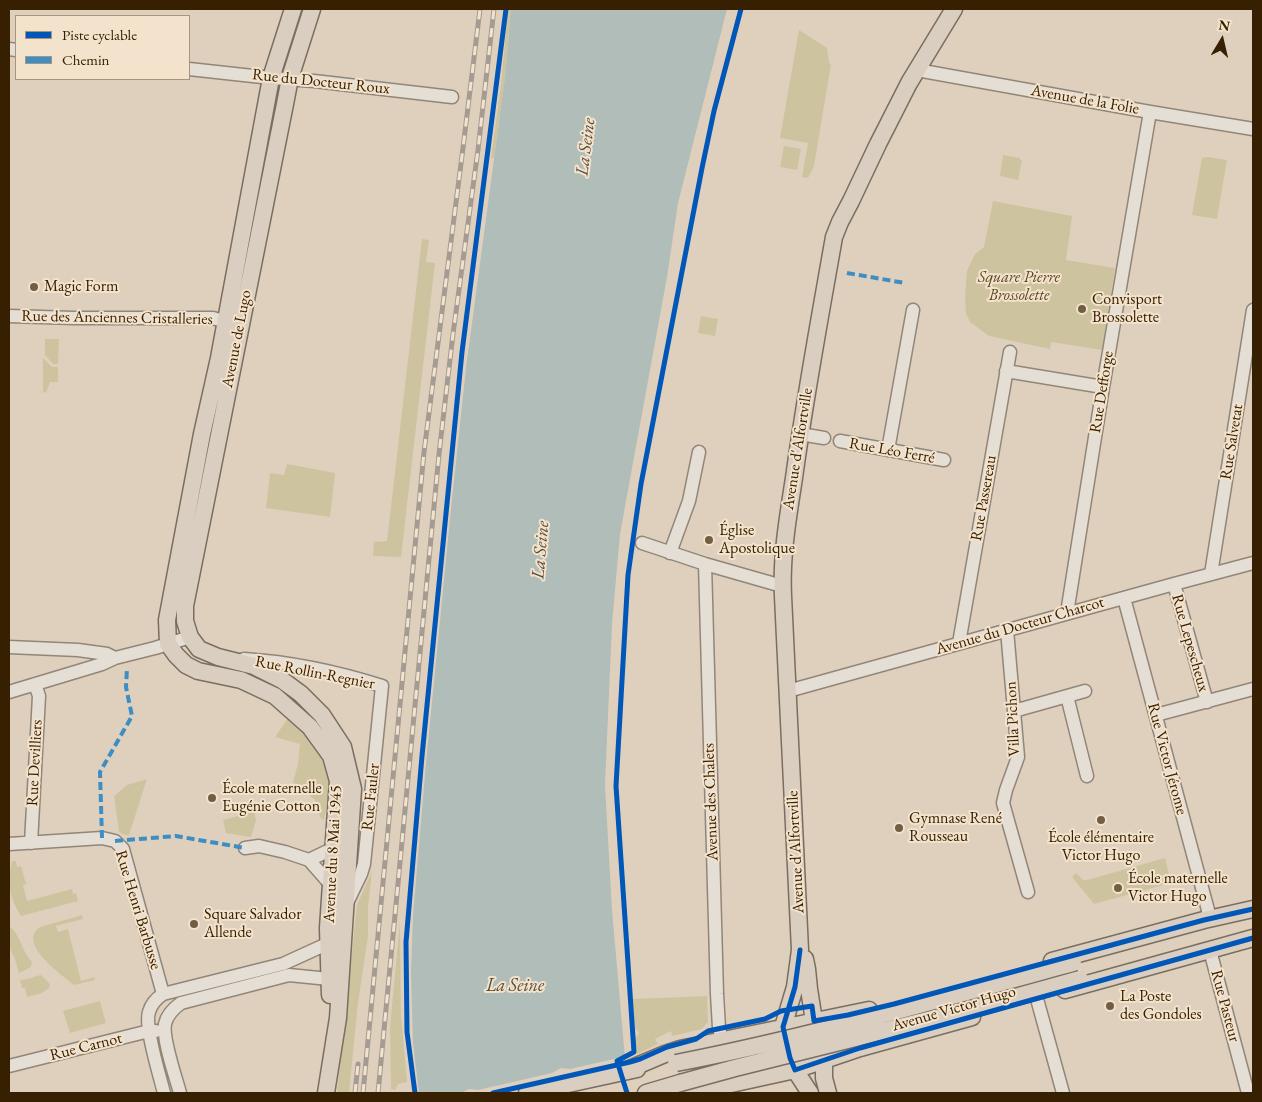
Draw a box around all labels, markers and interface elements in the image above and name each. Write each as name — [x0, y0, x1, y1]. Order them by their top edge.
legend — [15, 15, 190, 80]
north arrow — [1197, 15, 1247, 65]
text: N — [1217, 15, 1231, 35]
text: Piste cyclable — [62, 25, 137, 44]
text: Chemin — [62, 50, 110, 69]
street label: Rue du Docteur Roux — [251, 65, 391, 99]
street label: Avenue de la Folie — [1029, 81, 1141, 119]
water label: La Seine — [572, 117, 600, 177]
park label: Square Pierre Brossolette — [978, 268, 1060, 306]
place label: Magic Form — [44, 277, 118, 297]
marker: Magic Form — [28, 281, 40, 293]
street label: Avenue de Lugo — [218, 288, 256, 390]
place label: Convisport Brossolette — [1092, 290, 1162, 328]
marker: Convisport Brossolette — [1076, 303, 1088, 315]
street label: Rue des Anciennes Cristalleries — [21, 307, 213, 329]
street label: Rue Defforge — [1086, 350, 1118, 434]
street label: Avenue d'Alfortville — [779, 387, 817, 511]
street label: Rue Salvetat — [1217, 403, 1247, 481]
street label: Rue Léo Ferré — [848, 434, 936, 468]
street label: Rue Passereau — [967, 454, 1001, 542]
water label: La Seine — [528, 520, 554, 580]
place label: Église Apostolique — [719, 521, 795, 559]
marker: Église Apostolique — [703, 534, 715, 546]
street label: Rue Lepescheux — [1167, 592, 1213, 694]
street label: Avenue du Docteur Charcot — [934, 593, 1106, 659]
street label: Rue Rollin-Regnier — [254, 652, 376, 694]
street label: Villa Pichon — [1001, 681, 1025, 757]
street label: Rue Victor Jérome — [1143, 701, 1191, 817]
street label: Rue Devilliers — [23, 719, 47, 807]
street label: Avenue des Chalets — [699, 743, 723, 861]
street label: Rue Fauler — [358, 763, 384, 831]
place label: École maternelle Eugénie Cotton — [222, 779, 322, 817]
street label: Avenue du 8 Mai 1945 — [320, 785, 346, 923]
street label: Avenue d'Alfortville — [783, 790, 809, 914]
marker: École maternelle Eugénie Cotton — [206, 792, 218, 804]
place label: Gymnase René Rousseau — [909, 809, 1002, 847]
marker: École élémentaire Victor Hugo — [1095, 814, 1107, 826]
marker: Gymnase René Rousseau — [893, 822, 905, 834]
place label: École élémentaire Victor Hugo — [1048, 828, 1154, 866]
street label: Rue Henri Barbusse — [111, 848, 165, 972]
place label: École maternelle Victor Hugo — [1128, 869, 1228, 907]
marker: École maternelle Victor Hugo — [1112, 882, 1124, 894]
place label: Square Salvador Allende — [204, 905, 302, 943]
marker: Square Salvador Allende — [188, 918, 200, 930]
street label: Rue Pasteur — [1206, 968, 1244, 1044]
water label: La Seine — [486, 975, 544, 997]
street label: Avenue Victor Hugo — [890, 982, 1018, 1036]
place label: La Poste des Gondoles — [1120, 987, 1202, 1025]
marker: La Poste des Gondoles — [1104, 1000, 1116, 1012]
street label: Rue Carnot — [48, 1029, 124, 1065]

